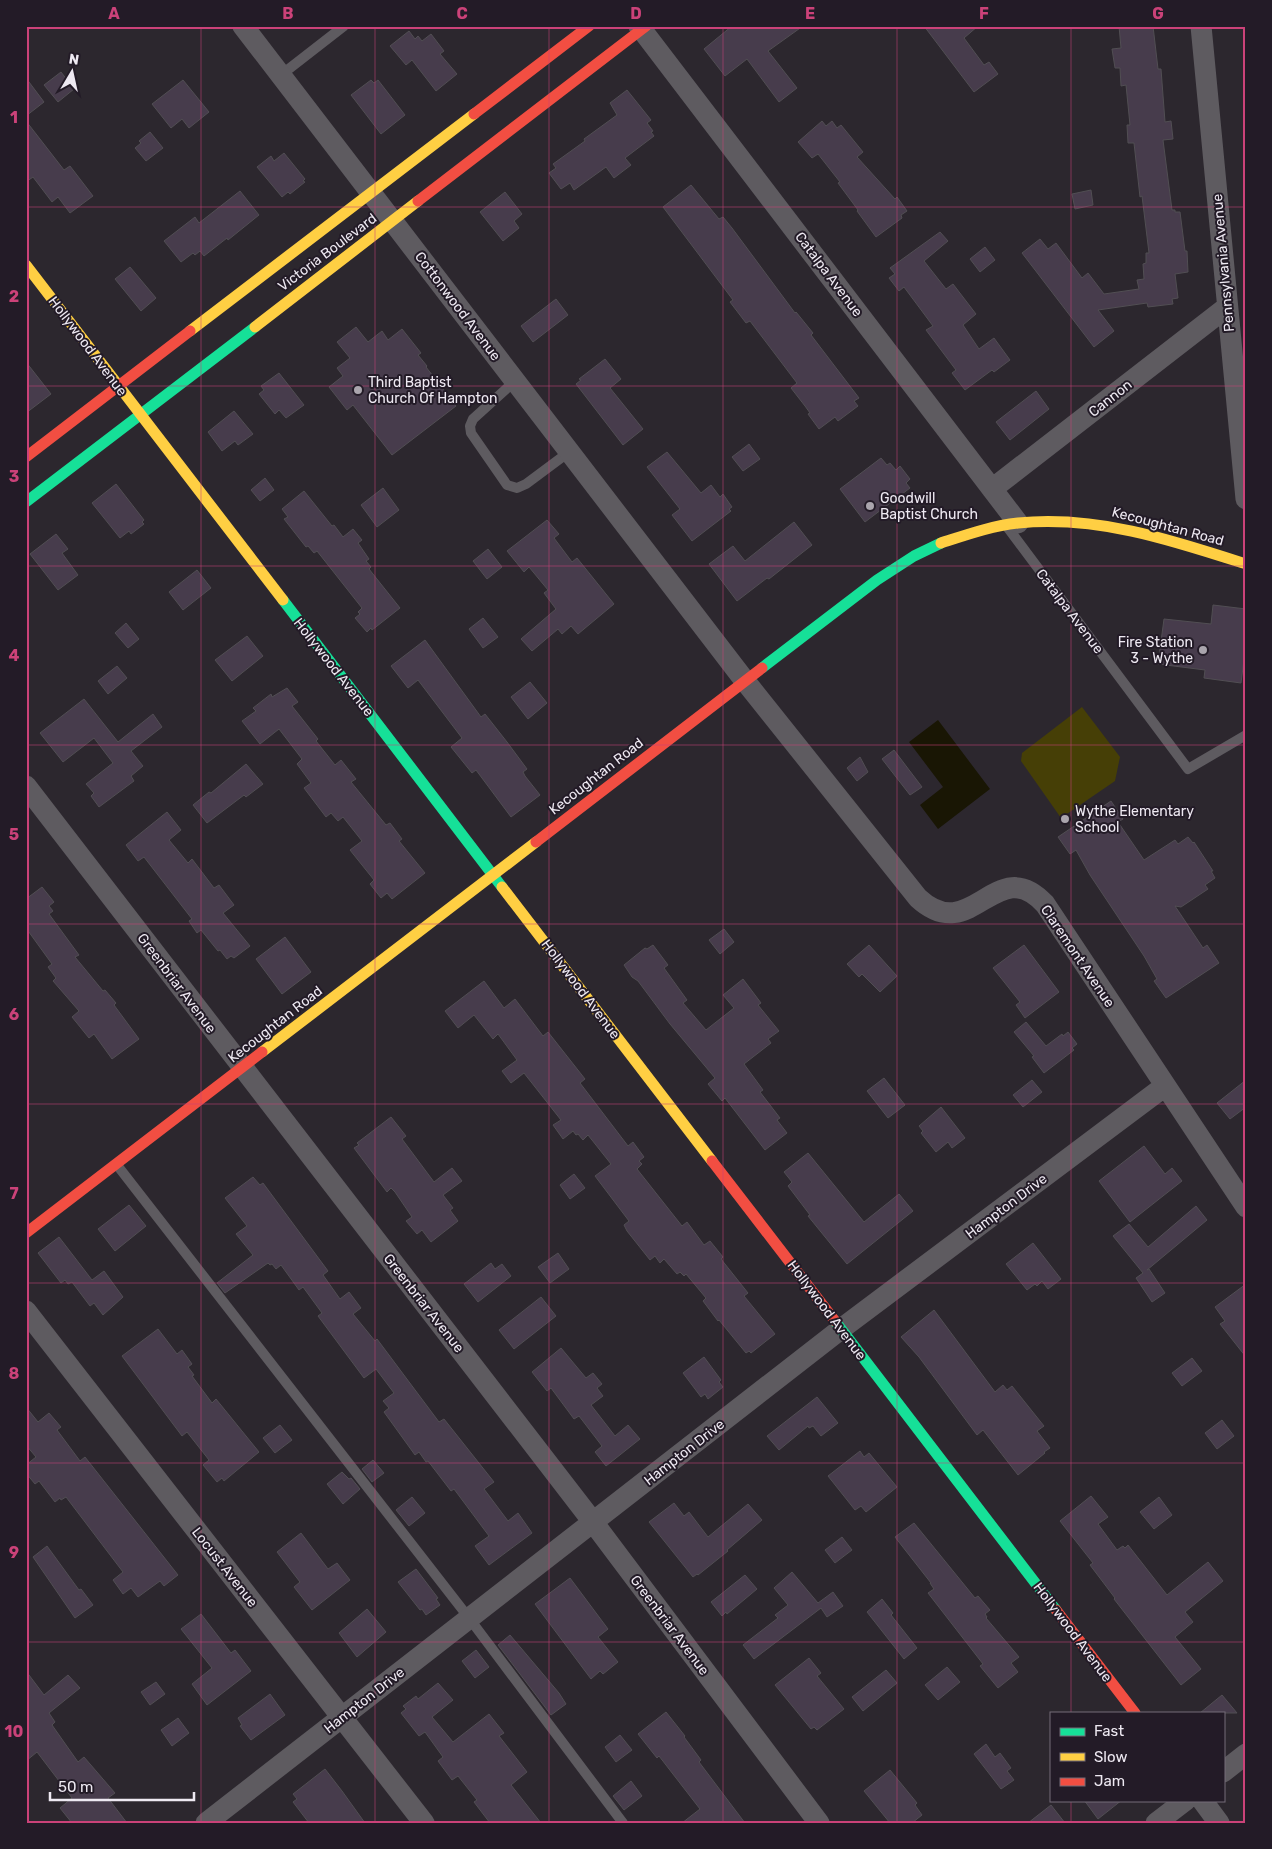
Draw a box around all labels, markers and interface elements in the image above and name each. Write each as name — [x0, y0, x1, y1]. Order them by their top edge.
text: A — [108, 4, 120, 23]
text: B — [282, 4, 294, 23]
text: C — [456, 4, 468, 23]
text: D — [630, 4, 642, 23]
text: E — [805, 4, 815, 23]
text: F — [979, 4, 989, 23]
text: G — [1152, 4, 1164, 23]
north arrow — [48, 48, 98, 98]
text: N — [68, 50, 80, 69]
text: 1 — [10, 108, 18, 127]
street label: Pennsylvania Avenue — [1209, 193, 1238, 333]
street label: Victoria Boulevard — [275, 210, 380, 295]
street label: Catalpa Avenue — [791, 229, 866, 320]
street label: Cottonwood Avenue — [411, 248, 504, 364]
text: 2 — [9, 287, 19, 306]
street label: Hollywood Avenue — [45, 293, 131, 399]
place label: Third Baptist Church Of Hampton — [368, 374, 498, 407]
street label: Cannon — [1085, 376, 1135, 421]
marker: Third Baptist Church Of Hampton — [352, 384, 364, 396]
text: 3 — [9, 467, 19, 486]
place label: Goodwill Baptist Church — [880, 490, 978, 523]
marker: Goodwill Baptist Church — [864, 500, 876, 512]
street label: Kecoughtan Road — [1110, 503, 1226, 550]
street label: Catalpa Avenue — [1032, 566, 1107, 657]
street label: Hollywood Avenue — [290, 615, 377, 720]
place label: Fire Station 3 - Wythe — [1118, 634, 1193, 667]
marker: Fire Station 3 - Wythe — [1197, 644, 1209, 656]
text: 4 — [9, 646, 20, 665]
street label: Kecoughtan Road — [546, 734, 647, 819]
place label: Wythe Elementary School — [1075, 803, 1194, 836]
marker: Wythe Elementary School — [1059, 813, 1071, 825]
text: 5 — [9, 825, 19, 844]
street label: Claremont Avenue — [1037, 902, 1118, 1011]
street label: Greenbriar Avenue — [133, 930, 220, 1037]
street label: Hollywood Avenue — [538, 936, 624, 1042]
street label: Kecoughtan Road — [225, 982, 326, 1067]
text: 6 — [9, 1005, 19, 1024]
street label: Hampton Drive — [962, 1170, 1050, 1243]
text: 7 — [9, 1184, 19, 1203]
street label: Greenbriar Avenue — [380, 1250, 468, 1356]
street label: Hollywood Avenue — [784, 1257, 870, 1363]
text: 8 — [9, 1364, 20, 1383]
street label: Hampton Drive — [641, 1416, 728, 1489]
street label: Locust Avenue — [188, 1524, 261, 1611]
text: 9 — [9, 1543, 19, 1562]
street label: Greenbriar Avenue — [626, 1572, 713, 1679]
street label: Hollywood Avenue — [1030, 1579, 1116, 1685]
street label: Hampton Drive — [321, 1664, 408, 1737]
legend — [1050, 1712, 1224, 1802]
text: 10 — [5, 1722, 24, 1741]
text: Fast — [1094, 1722, 1124, 1740]
text: Slow — [1094, 1748, 1127, 1766]
scale bar — [50, 1769, 194, 1801]
text: Jam — [1094, 1772, 1125, 1790]
text: 50 m — [58, 1778, 93, 1796]

